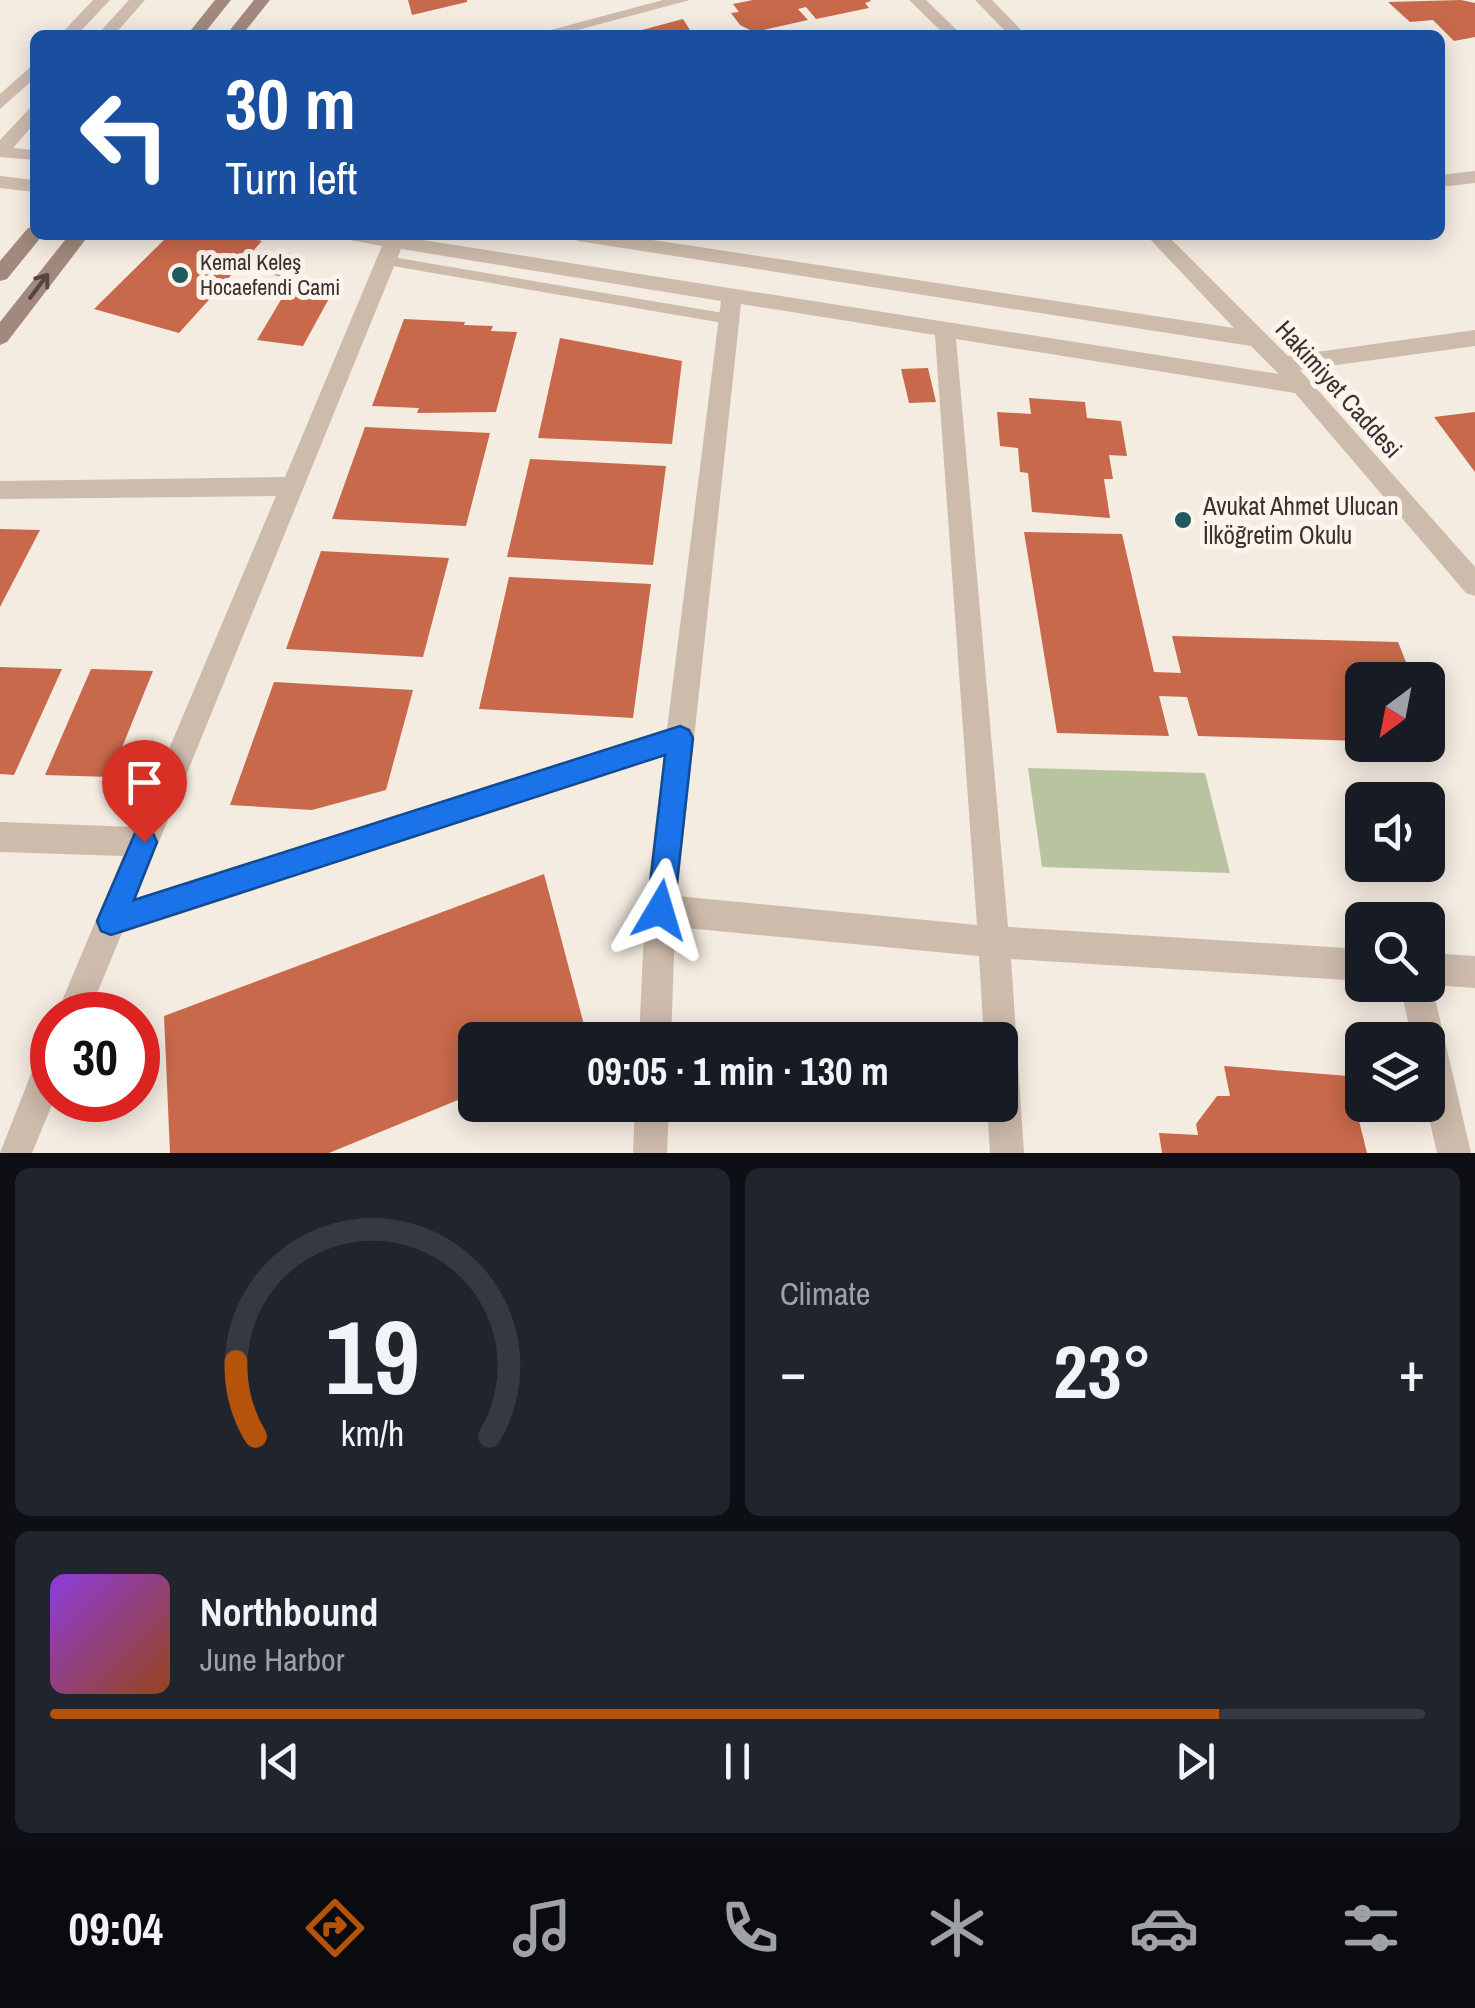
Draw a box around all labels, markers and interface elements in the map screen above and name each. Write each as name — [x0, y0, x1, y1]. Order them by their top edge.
text: 30 m — [225, 57, 356, 151]
icon: left — [60, 70, 190, 200]
text: Turn left — [225, 147, 357, 208]
place label: Kemal Keleş Hocaefendi Cami — [200, 247, 340, 302]
marker: Kemal Keleş Hocaefendi Cami — [169, 264, 191, 286]
one-way arrow — [29, 273, 50, 300]
street label: Hakimiyet Caddesi — [1268, 313, 1410, 465]
place label: Avukat Ahmet Ulucan İlköğretim Okulu — [1202, 489, 1399, 552]
marker: Avukat Ahmet Ulucan İlköğretim Okulu — [1172, 509, 1194, 531]
north arrow — [1345, 662, 1445, 762]
map controls — [1345, 662, 1445, 1122]
pin — [102, 740, 187, 843]
icon: arrive — [117, 755, 172, 810]
button: sound — [1345, 782, 1445, 882]
position arrow — [608, 858, 712, 962]
button: search — [1345, 902, 1445, 1002]
speed limit sign: 30 — [30, 992, 160, 1122]
button: layers — [1345, 1022, 1445, 1122]
text: 09:05 · 1 min · 130 m — [587, 1046, 889, 1097]
text: Climate — [780, 1272, 870, 1315]
text: 19 — [325, 1286, 420, 1426]
text: 23° — [1053, 1320, 1152, 1421]
text: − — [780, 1334, 806, 1408]
text: + — [1399, 1334, 1425, 1408]
text: km/h — [341, 1409, 404, 1457]
text: Northbound — [200, 1587, 378, 1638]
text: June Harbor — [200, 1638, 344, 1681]
icon: previous — [252, 1734, 307, 1789]
icon: pause — [710, 1734, 765, 1789]
icon: next — [1168, 1734, 1223, 1789]
icon: directions — [300, 1893, 370, 1963]
icon: music — [507, 1893, 577, 1963]
icon: phone — [715, 1893, 785, 1963]
icon: climate — [922, 1893, 992, 1963]
icon: car — [1129, 1893, 1199, 1963]
icon: filters — [1336, 1893, 1406, 1963]
text: 09:04 — [69, 1898, 163, 1959]

